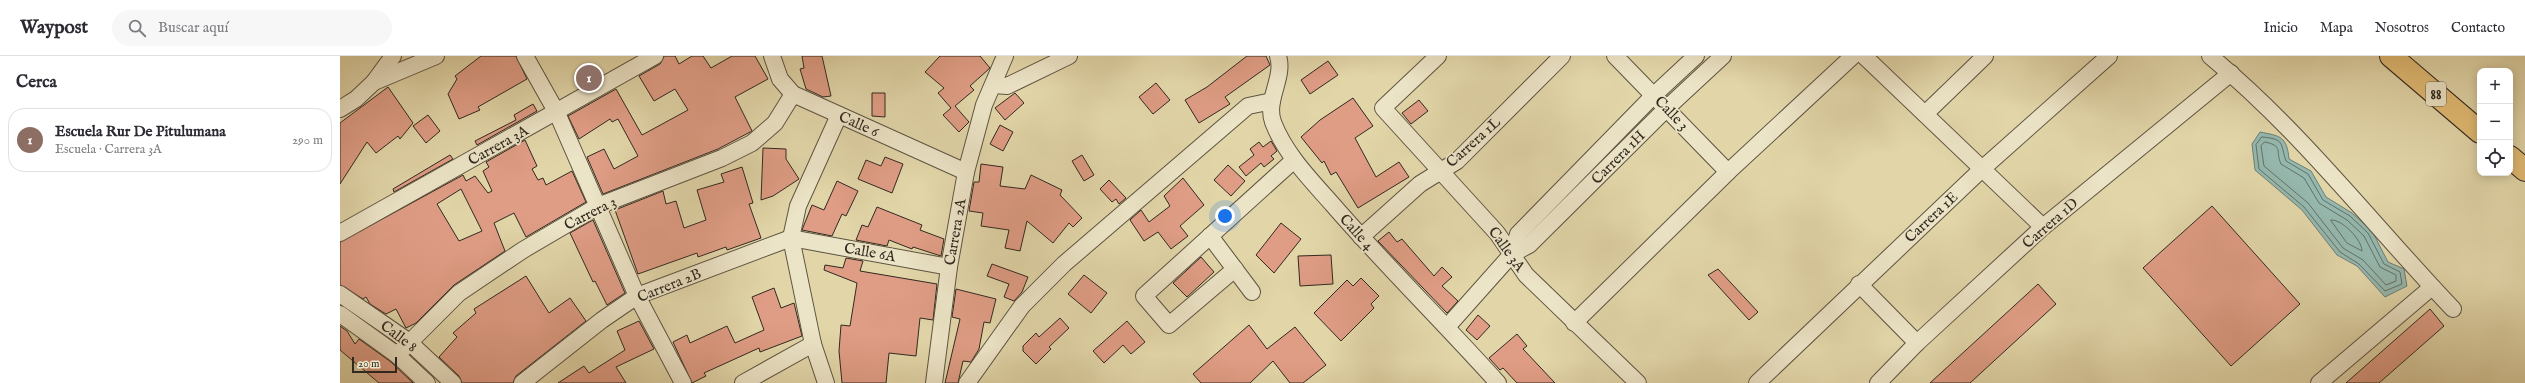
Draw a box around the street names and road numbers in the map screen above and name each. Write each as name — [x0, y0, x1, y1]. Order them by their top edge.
road number: 88 — [2426, 82, 2446, 106]
street label: Calle 3 — [1651, 92, 1693, 135]
street label: Calle 6 — [836, 107, 882, 142]
street label: Carrera 1L — [1442, 113, 1505, 172]
street label: Carrera 3A — [465, 121, 533, 170]
street label: Carrera 1H — [1587, 126, 1649, 188]
street label: Carrera 1E — [1901, 188, 1962, 247]
street label: Carrera 3 — [561, 192, 619, 235]
street label: Carrera 1D — [2018, 194, 2082, 253]
street label: Carrera 2A — [940, 196, 971, 267]
street label: Calle 4 — [1335, 210, 1378, 255]
street label: Calle 3A — [1484, 223, 1530, 276]
street label: Calle 6A — [843, 239, 898, 267]
street label: Carrera 2B — [634, 264, 704, 307]
street label: Calle 8 — [376, 316, 421, 357]

